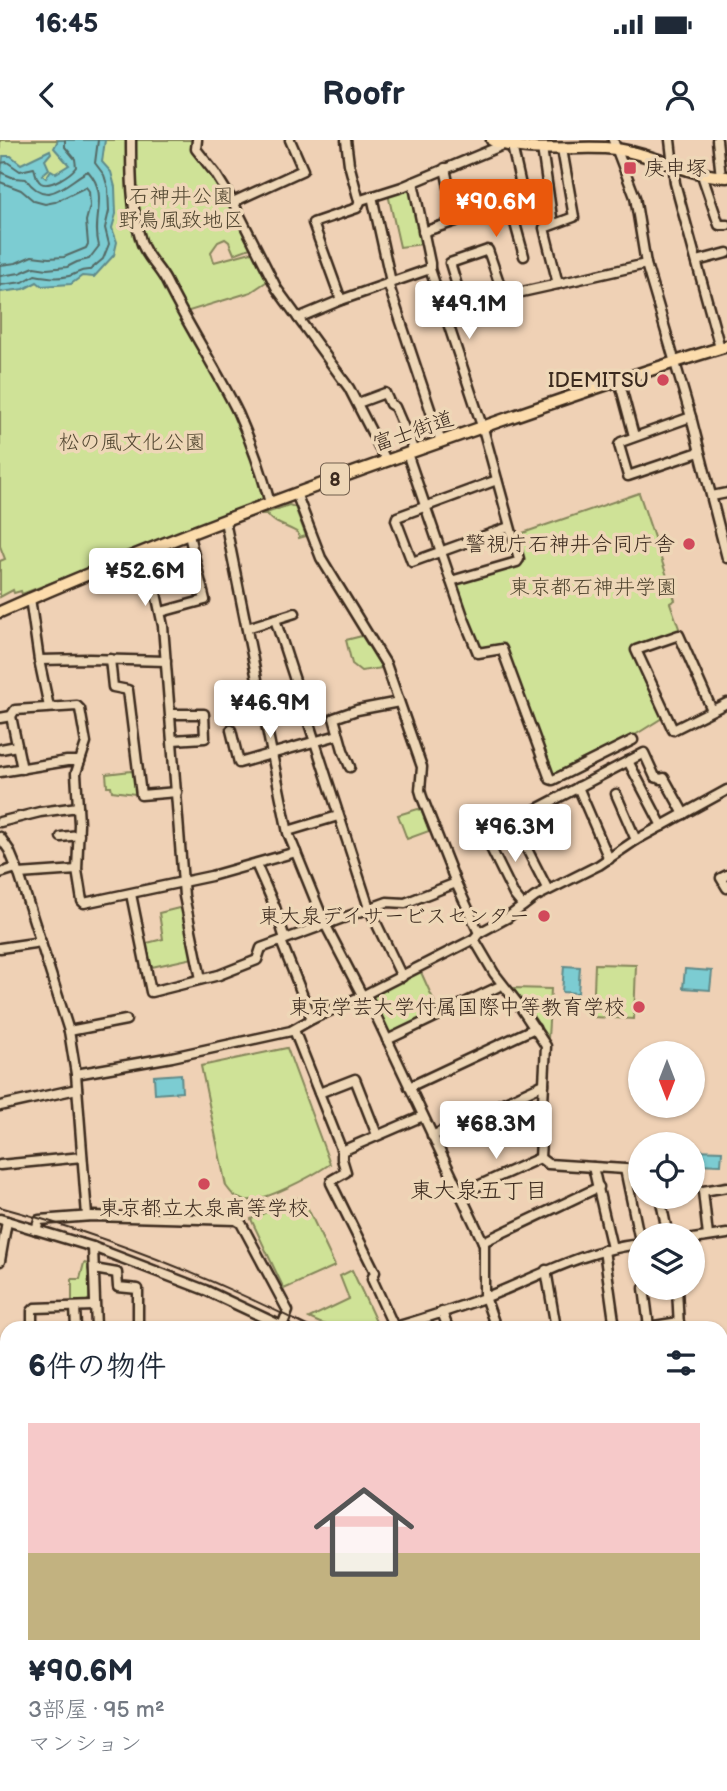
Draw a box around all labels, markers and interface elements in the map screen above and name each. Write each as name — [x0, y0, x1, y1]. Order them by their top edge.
text: 16:45 — [35, 9, 98, 40]
text: Roofr — [322, 75, 405, 114]
icon: back — [28, 76, 66, 114]
icon: person — [661, 76, 699, 114]
place label: 庚申塚 — [644, 156, 707, 181]
marker: 庚申塚 — [622, 160, 638, 176]
pin: ¥90.6M — [439, 180, 553, 239]
park label: 石神井公園 野鳥風致地区 — [118, 184, 244, 233]
text: ¥90.6M — [456, 188, 536, 216]
pin: ¥49.1M — [412, 282, 526, 341]
text: ¥49.1M — [431, 290, 507, 318]
place label: IDEMITSU — [548, 368, 649, 393]
marker: IDEMITSU — [655, 372, 671, 388]
street label: 富士街道 — [369, 406, 457, 457]
park label: 松の風文化公園 — [59, 430, 206, 455]
road number: 8 — [321, 464, 349, 494]
place label: 警視庁石神井合同庁舎 — [465, 532, 675, 557]
marker: 警視庁石神井合同庁舎 — [681, 536, 697, 552]
pin: ¥52.6M — [88, 548, 202, 608]
text: ¥52.6M — [105, 557, 185, 585]
park label: 東京都石神井学園 — [509, 575, 677, 600]
pin: ¥46.9M — [213, 680, 327, 740]
text: ¥46.9M — [230, 689, 310, 717]
pin: ¥96.3M — [458, 804, 572, 864]
text: ¥96.3M — [475, 813, 555, 841]
place label: 東大泉デイサービスセンター — [259, 904, 530, 929]
marker: 東大泉デイサービスセンター — [536, 908, 552, 924]
place label: 東京学芸大学付属国際中等教育学校 — [289, 995, 625, 1020]
marker: 東京学芸大学付属国際中等教育学校 — [631, 999, 647, 1015]
north arrow — [628, 1041, 705, 1118]
map controls — [628, 1041, 705, 1300]
pin: ¥68.3M — [439, 1102, 553, 1161]
text: ¥68.3M — [456, 1110, 536, 1138]
button: locate — [628, 1132, 705, 1209]
marker: 東京都立大泉高等学校 — [196, 1176, 212, 1192]
district label: 東大泉五丁目 — [410, 1177, 548, 1205]
place label: 東京都立大泉高等学校 — [99, 1196, 309, 1221]
button: layers — [628, 1223, 705, 1300]
icon: filters — [662, 1344, 700, 1382]
text: 6件の物件 — [28, 1349, 166, 1385]
icon: home — [301, 1469, 427, 1595]
text: ¥90.6M — [28, 1654, 133, 1690]
text: 3部屋 · 95 m² — [28, 1696, 165, 1724]
text: マンション — [28, 1730, 142, 1758]

